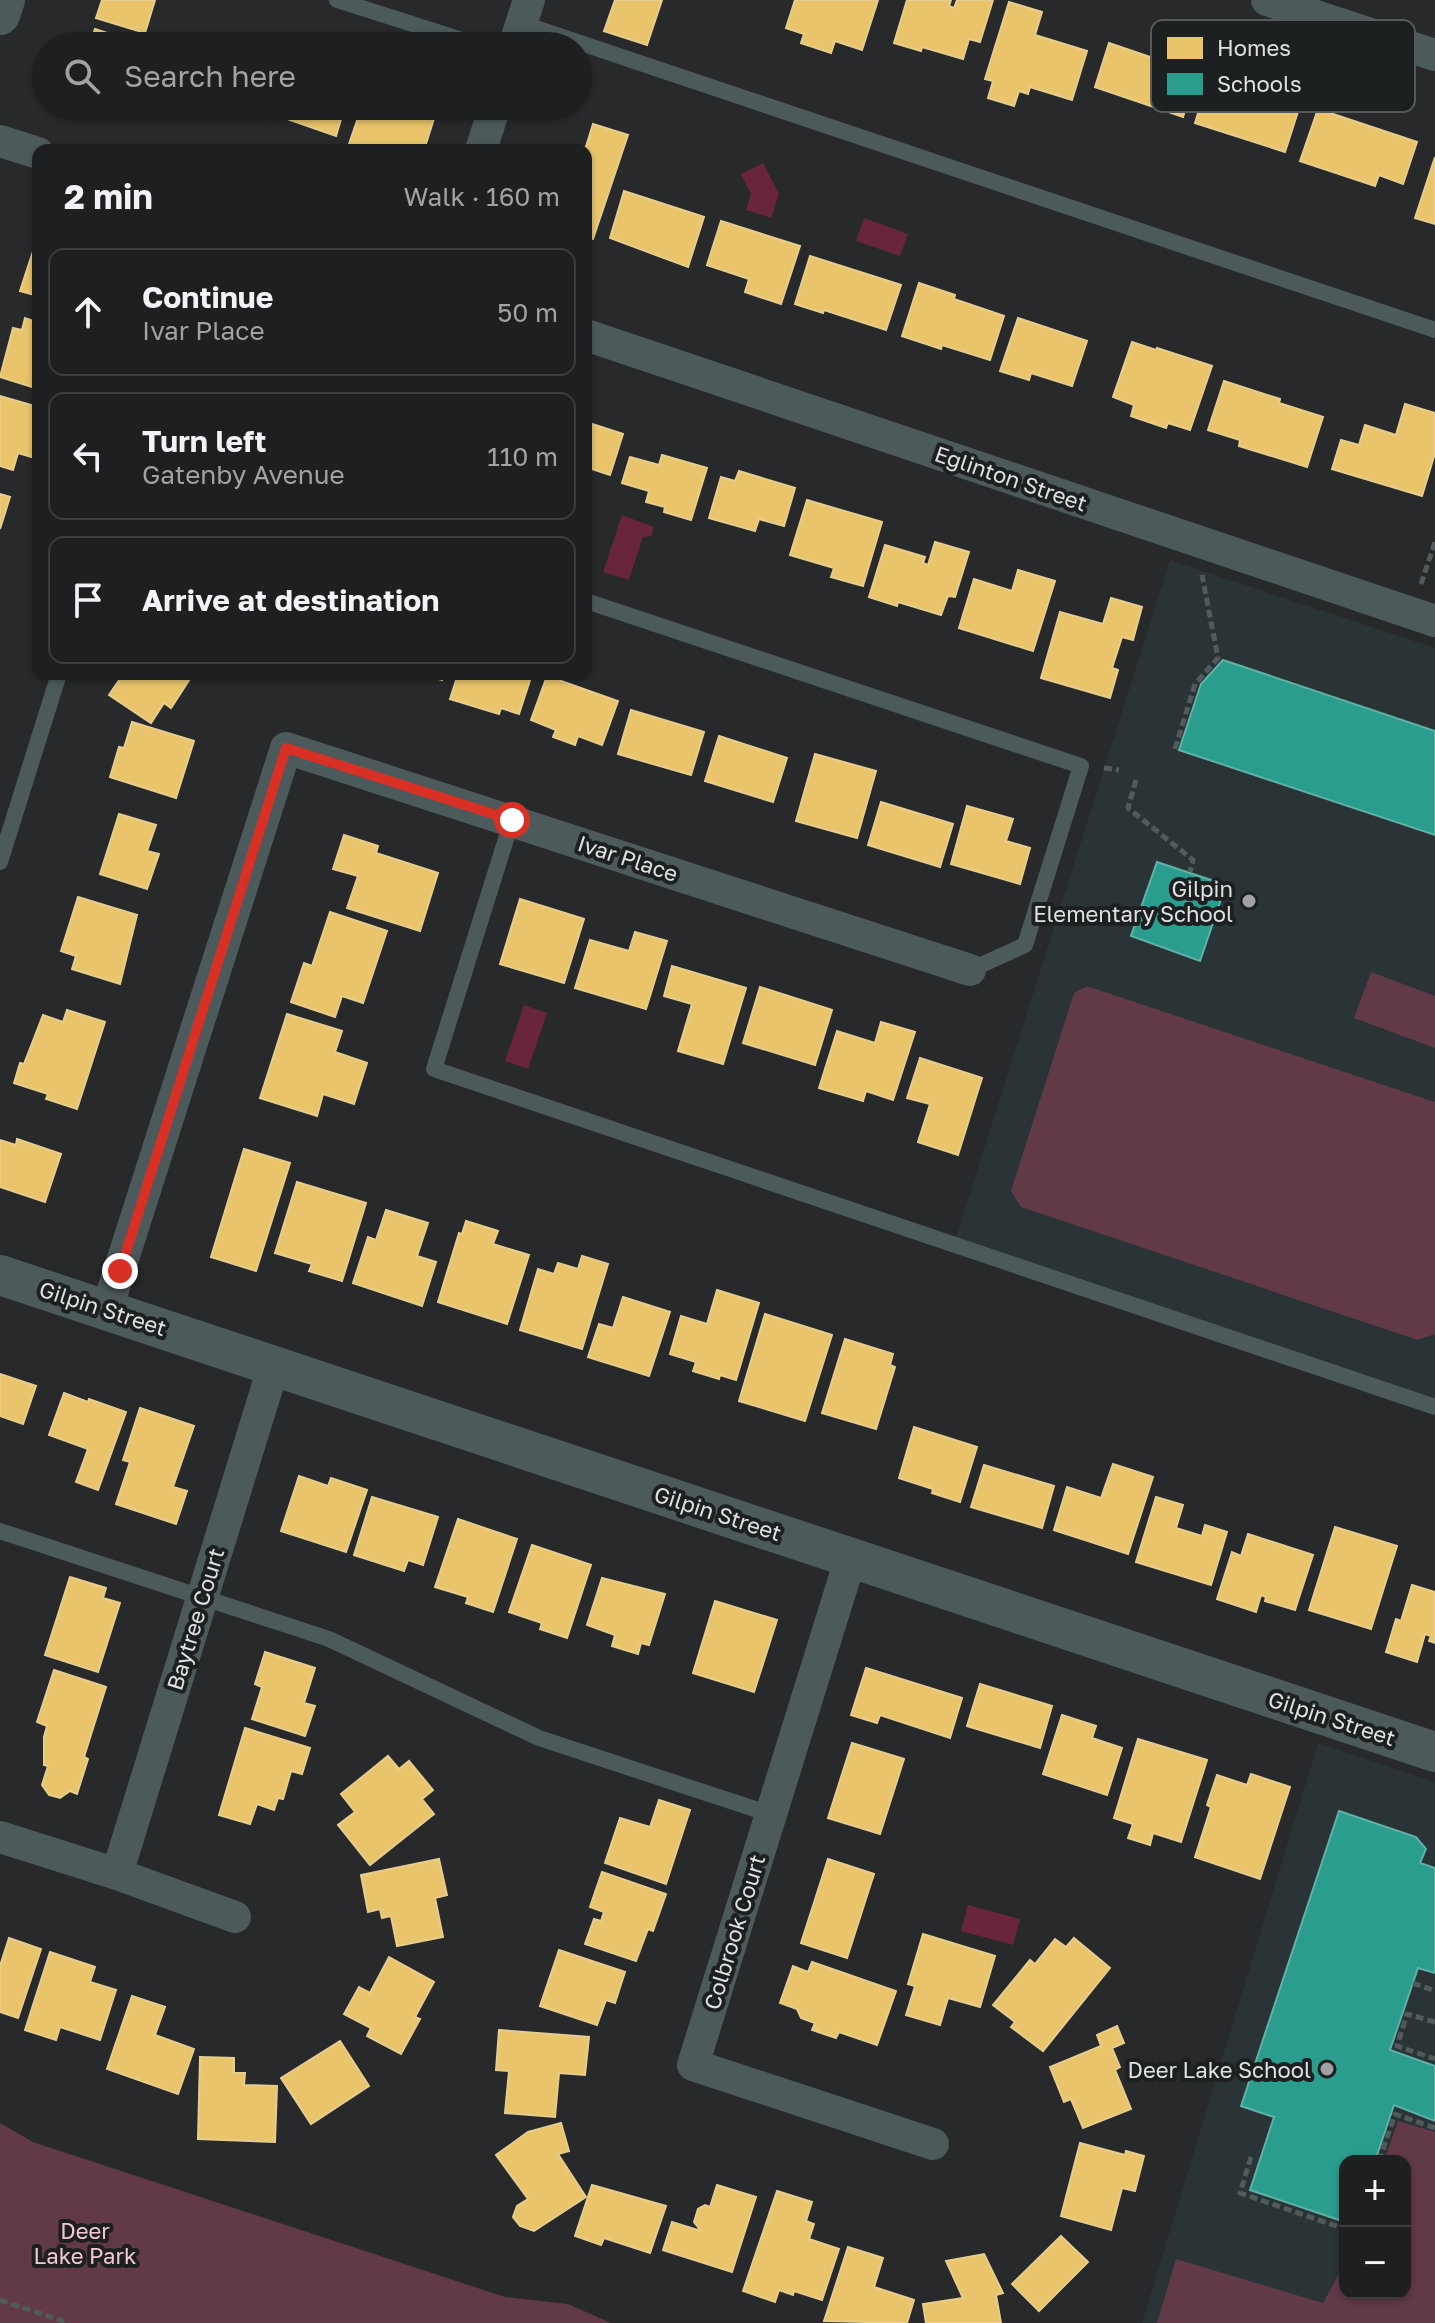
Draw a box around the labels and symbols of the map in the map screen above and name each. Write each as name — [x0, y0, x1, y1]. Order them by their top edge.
legend — [1151, 20, 1415, 112]
text: Homes — [1217, 34, 1291, 61]
text: Schools — [1217, 70, 1302, 97]
street label: Eglinton Street — [931, 439, 1091, 517]
route start — [494, 802, 530, 838]
street label: Ivar Place — [575, 829, 681, 887]
place label: Gilpin Elementary School — [1033, 875, 1233, 927]
marker: Gilpin Elementary School — [1240, 892, 1258, 910]
route end — [102, 1253, 138, 1289]
street label: Gilpin Street — [36, 1275, 170, 1341]
street label: Gilpin Street — [651, 1480, 785, 1546]
street label: Baytree Court — [161, 1545, 229, 1693]
street label: Gilpin Street — [1265, 1685, 1399, 1751]
street label: Colbrook Court — [698, 1851, 770, 2013]
place label: Deer Lake School — [1128, 2056, 1311, 2083]
marker: Deer Lake School — [1318, 2060, 1336, 2078]
park label: Deer Lake Park — [33, 2217, 137, 2269]

